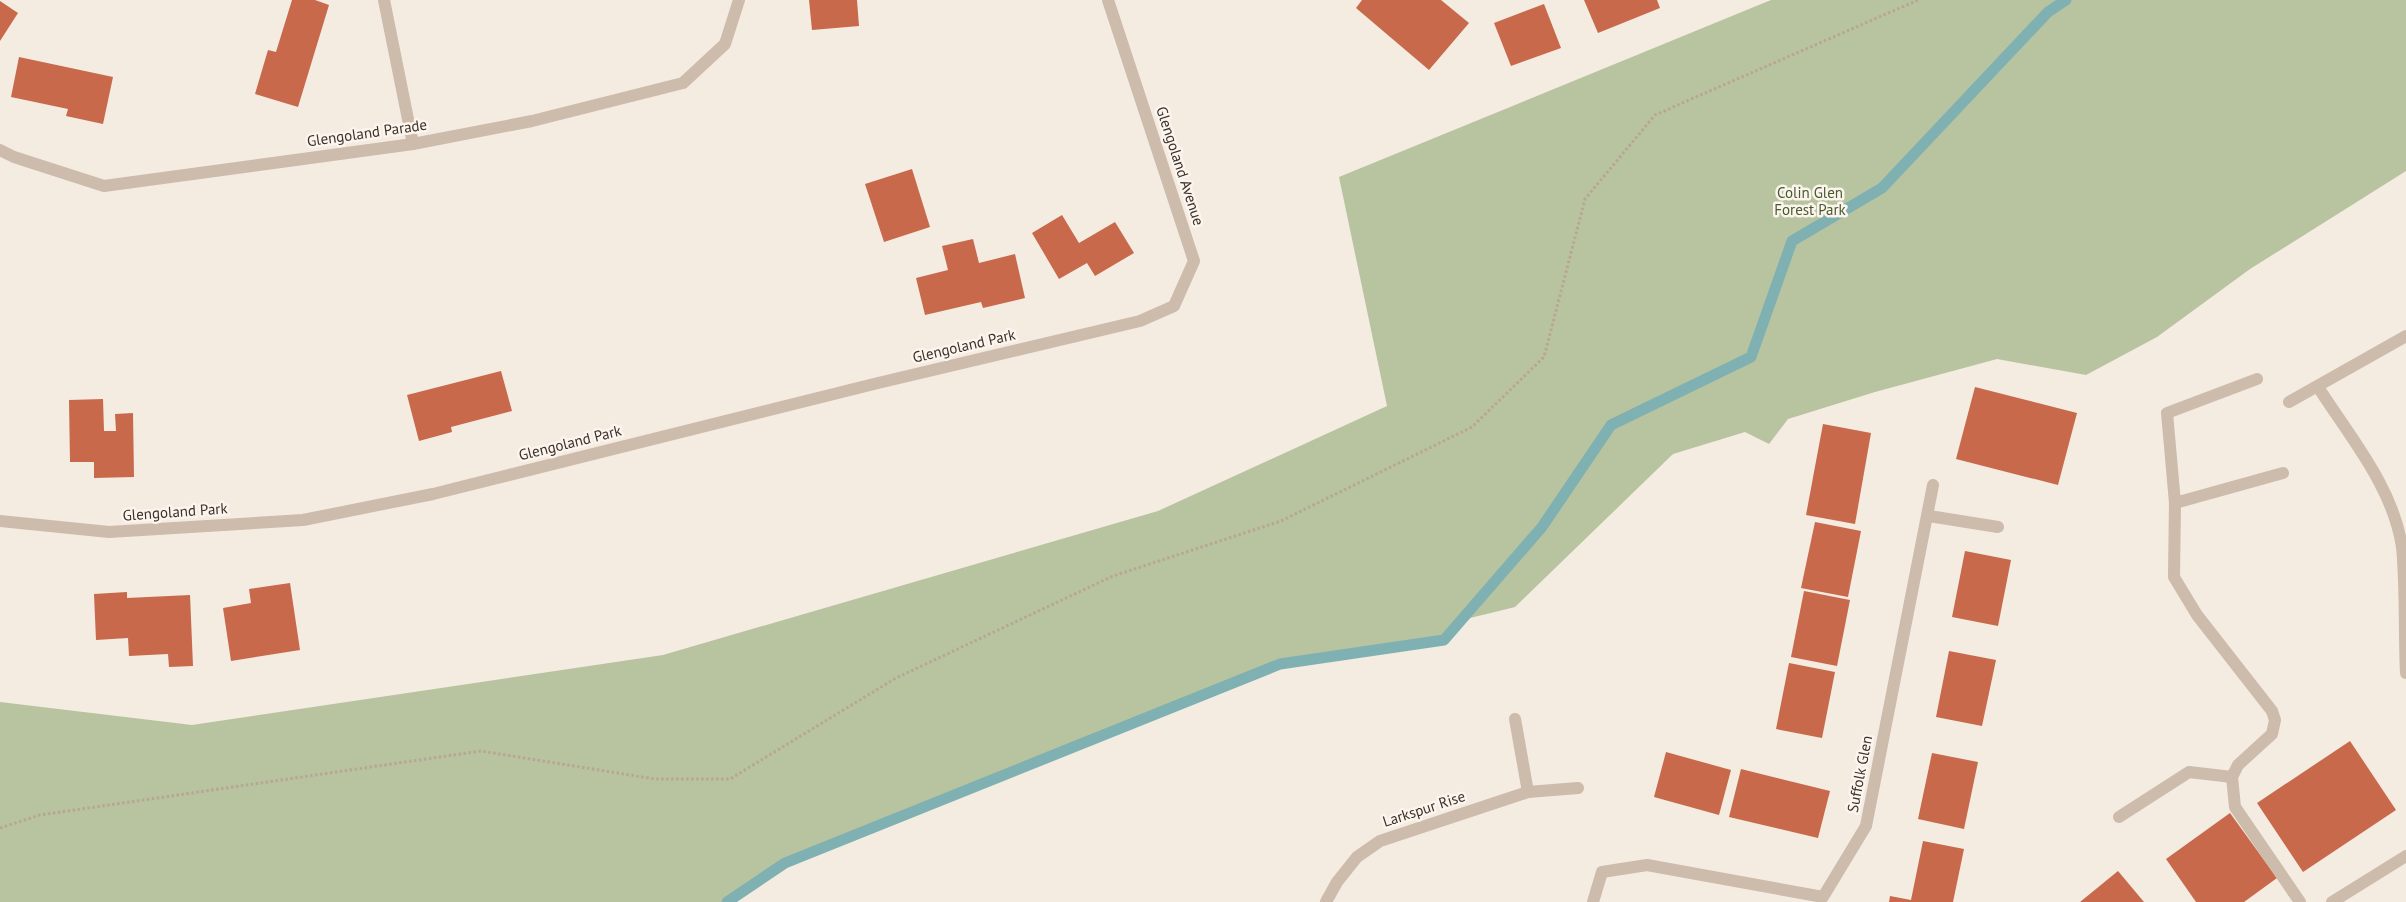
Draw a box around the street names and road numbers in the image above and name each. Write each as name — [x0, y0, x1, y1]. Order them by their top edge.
street label: Glengoland Avenue — [1152, 104, 1209, 228]
street label: Glengoland Parade — [306, 115, 428, 150]
street label: Glengoland Park — [911, 324, 1018, 367]
street label: Glengoland Park — [517, 420, 624, 464]
street label: Glengoland Park — [122, 498, 229, 525]
street label: Suffolk Glen — [1843, 734, 1876, 814]
street label: Larkspur Rise — [1380, 786, 1468, 831]

